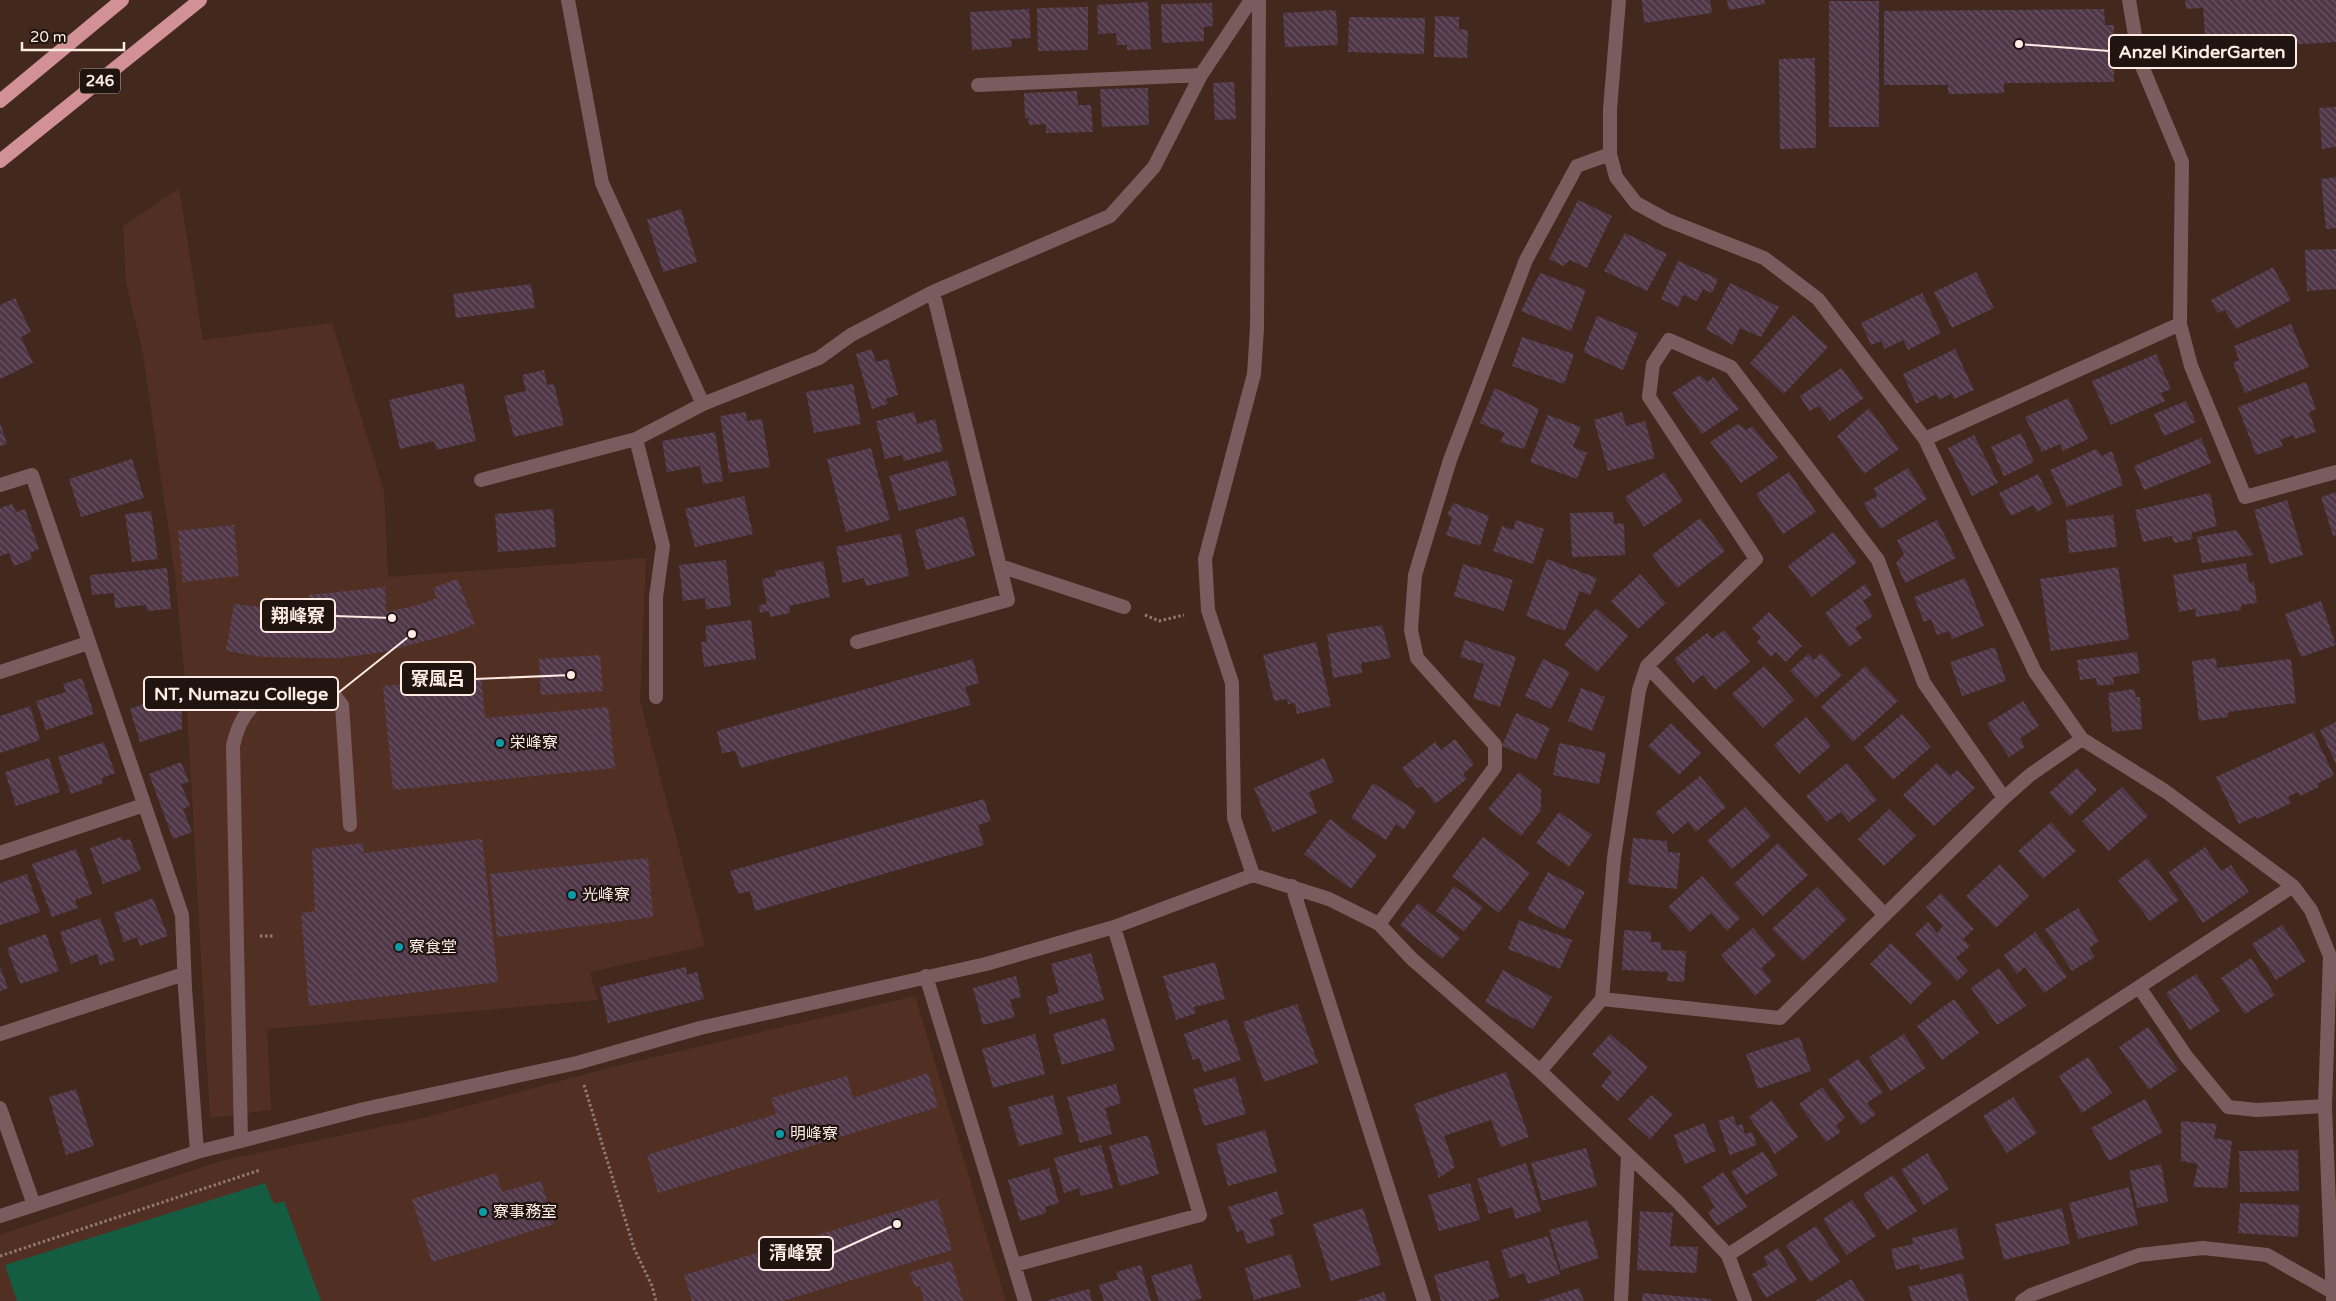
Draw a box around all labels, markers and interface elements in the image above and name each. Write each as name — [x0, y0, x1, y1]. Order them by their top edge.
scale bar — [22, 20, 125, 52]
text: 20 m — [30, 28, 67, 46]
callout: Anzel KinderGarten — [2109, 35, 2296, 68]
text: Anzel KinderGarten — [2118, 41, 2286, 63]
road number: 246 — [80, 68, 120, 94]
callout: 翔峰寮 — [261, 599, 335, 632]
text: 翔峰寮 — [271, 605, 325, 627]
callout: 寮風呂 — [401, 662, 475, 695]
text: 寮風呂 — [411, 668, 465, 690]
callout: NT, Numazu College — [144, 677, 338, 710]
text: NT, Numazu College — [154, 683, 328, 705]
place label: 栄峰寮 — [510, 733, 558, 753]
marker: 栄峰寮 — [494, 737, 506, 749]
place label: 光峰寮 — [582, 885, 630, 905]
marker: 光峰寮 — [566, 889, 578, 901]
place label: 寮食堂 — [409, 937, 457, 957]
marker: 寮食堂 — [393, 941, 405, 953]
place label: 明峰寮 — [790, 1124, 838, 1144]
marker: 明峰寮 — [774, 1128, 786, 1140]
place label: 寮事務室 — [493, 1202, 557, 1222]
marker: 寮事務室 — [477, 1206, 489, 1218]
callout: 清峰寮 — [759, 1237, 833, 1270]
text: 清峰寮 — [769, 1242, 823, 1264]

